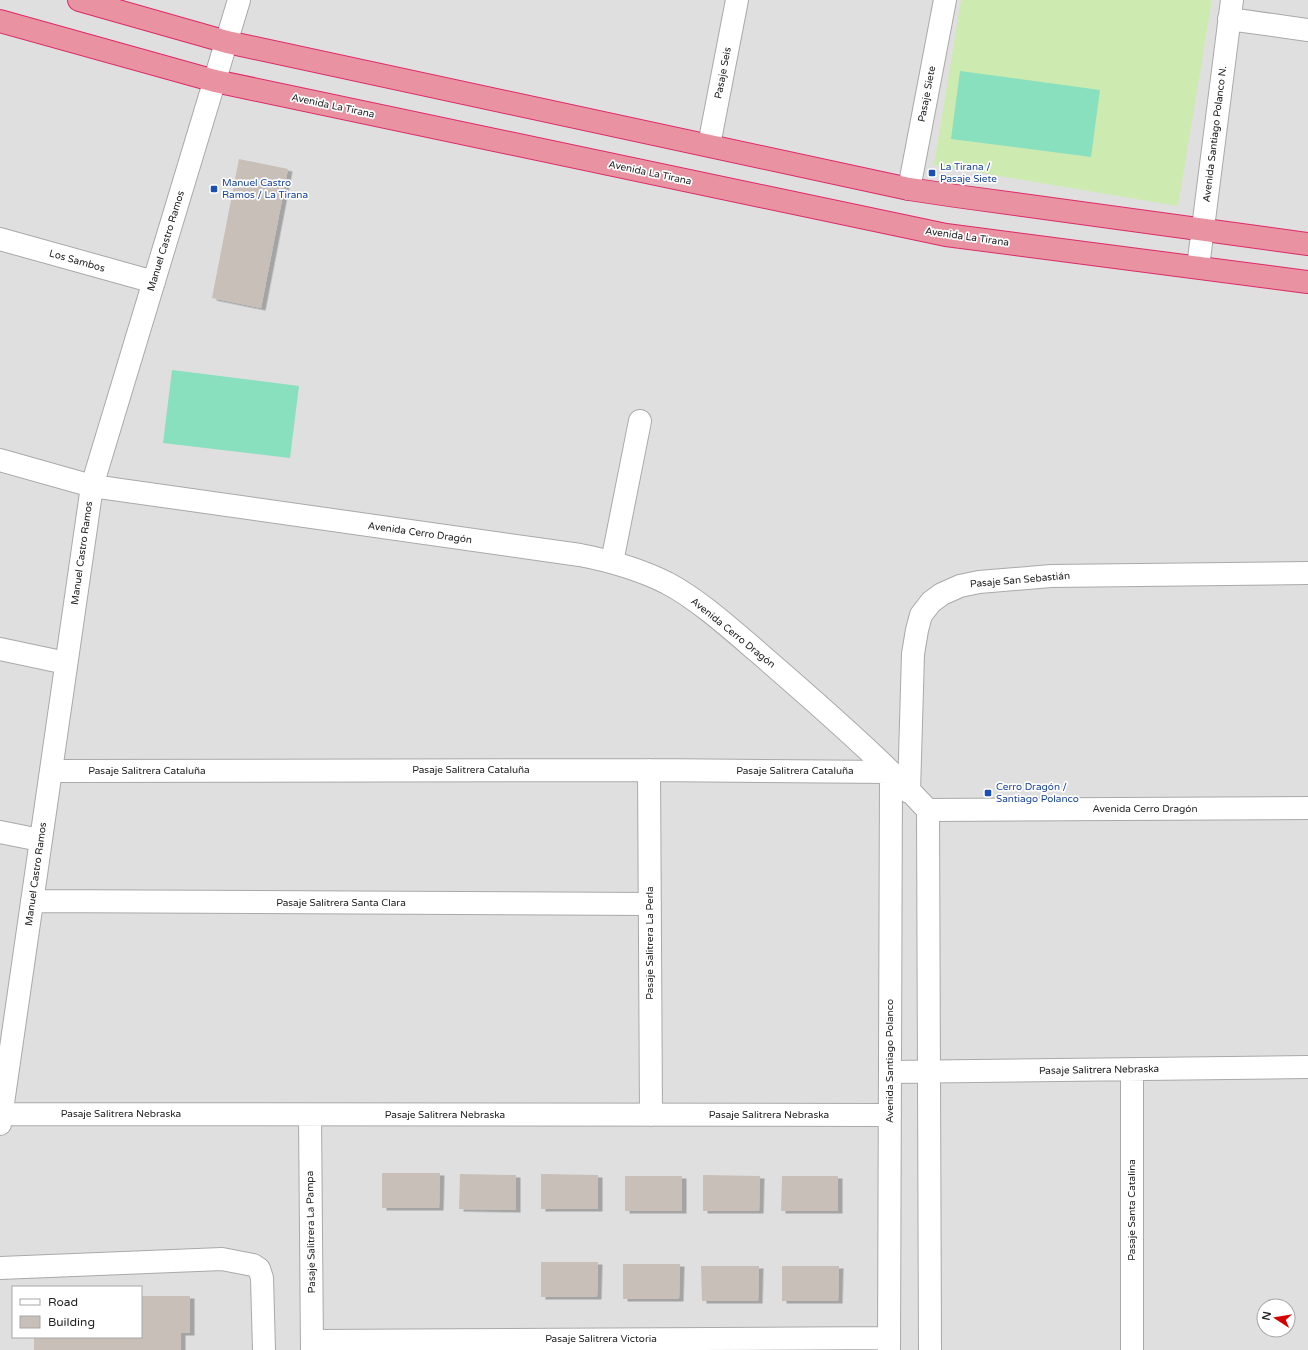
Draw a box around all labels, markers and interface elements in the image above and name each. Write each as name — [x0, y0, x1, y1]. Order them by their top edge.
street label: Pasaje Seis — [712, 46, 734, 100]
street label: Pasaje Siete — [916, 65, 938, 123]
street label: Avenida Santiago Polanco N. — [1201, 65, 1229, 203]
street label: Avenida La Tirana — [290, 91, 376, 121]
street label: Avenida La Tirana — [607, 158, 693, 188]
place label: La Tirana / Pasaje Siete — [940, 161, 997, 185]
marker: La Tirana / Pasaje Siete — [927, 168, 937, 178]
place label: Manuel Castro Ramos / La Tirana — [222, 177, 308, 201]
marker: Manuel Castro Ramos / La Tirana — [209, 184, 219, 194]
street label: Manuel Castro Ramos — [145, 189, 187, 293]
street label: Avenida La Tirana — [924, 225, 1010, 249]
street label: Los Sambos — [48, 247, 106, 275]
street label: Manuel Castro Ramos — [69, 500, 95, 606]
street label: Avenida Cerro Dragón — [367, 520, 473, 546]
street label: Pasaje San Sebastián — [970, 570, 1070, 590]
street label: Avenida Cerro Dragón — [688, 595, 778, 671]
street label: Pasaje Salitrera Cataluña — [412, 764, 530, 776]
street label: Pasaje Salitrera Cataluña — [88, 765, 206, 777]
street label: Pasaje Salitrera Cataluña — [736, 765, 854, 777]
place label: Cerro Dragón / Santiago Polanco — [996, 781, 1079, 805]
marker: Cerro Dragón / Santiago Polanco — [983, 788, 993, 798]
street label: Avenida Cerro Dragón — [1092, 803, 1198, 815]
street label: Manuel Castro Ramos — [23, 821, 49, 927]
street label: Pasaje Salitrera La Perla — [644, 886, 656, 1000]
street label: Pasaje Salitrera Santa Clara — [276, 897, 406, 909]
street label: Avenida Santiago Polanco — [884, 999, 896, 1123]
street label: Pasaje Salitrera Nebraska — [1039, 1063, 1159, 1077]
street label: Pasaje Salitrera Nebraska — [61, 1108, 181, 1120]
street label: Pasaje Salitrera Nebraska — [385, 1109, 505, 1121]
street label: Pasaje Salitrera Nebraska — [709, 1109, 829, 1121]
street label: Pasaje Santa Catalina — [1126, 1159, 1138, 1261]
street label: Pasaje Salitrera La Pampa — [304, 1171, 318, 1293]
legend — [12, 1286, 142, 1338]
text: Road — [48, 1295, 78, 1309]
north arrow — [1256, 1298, 1296, 1338]
text: N — [1259, 1310, 1274, 1322]
text: Building — [48, 1315, 95, 1329]
street label: Pasaje Salitrera Victoria — [545, 1333, 657, 1345]

